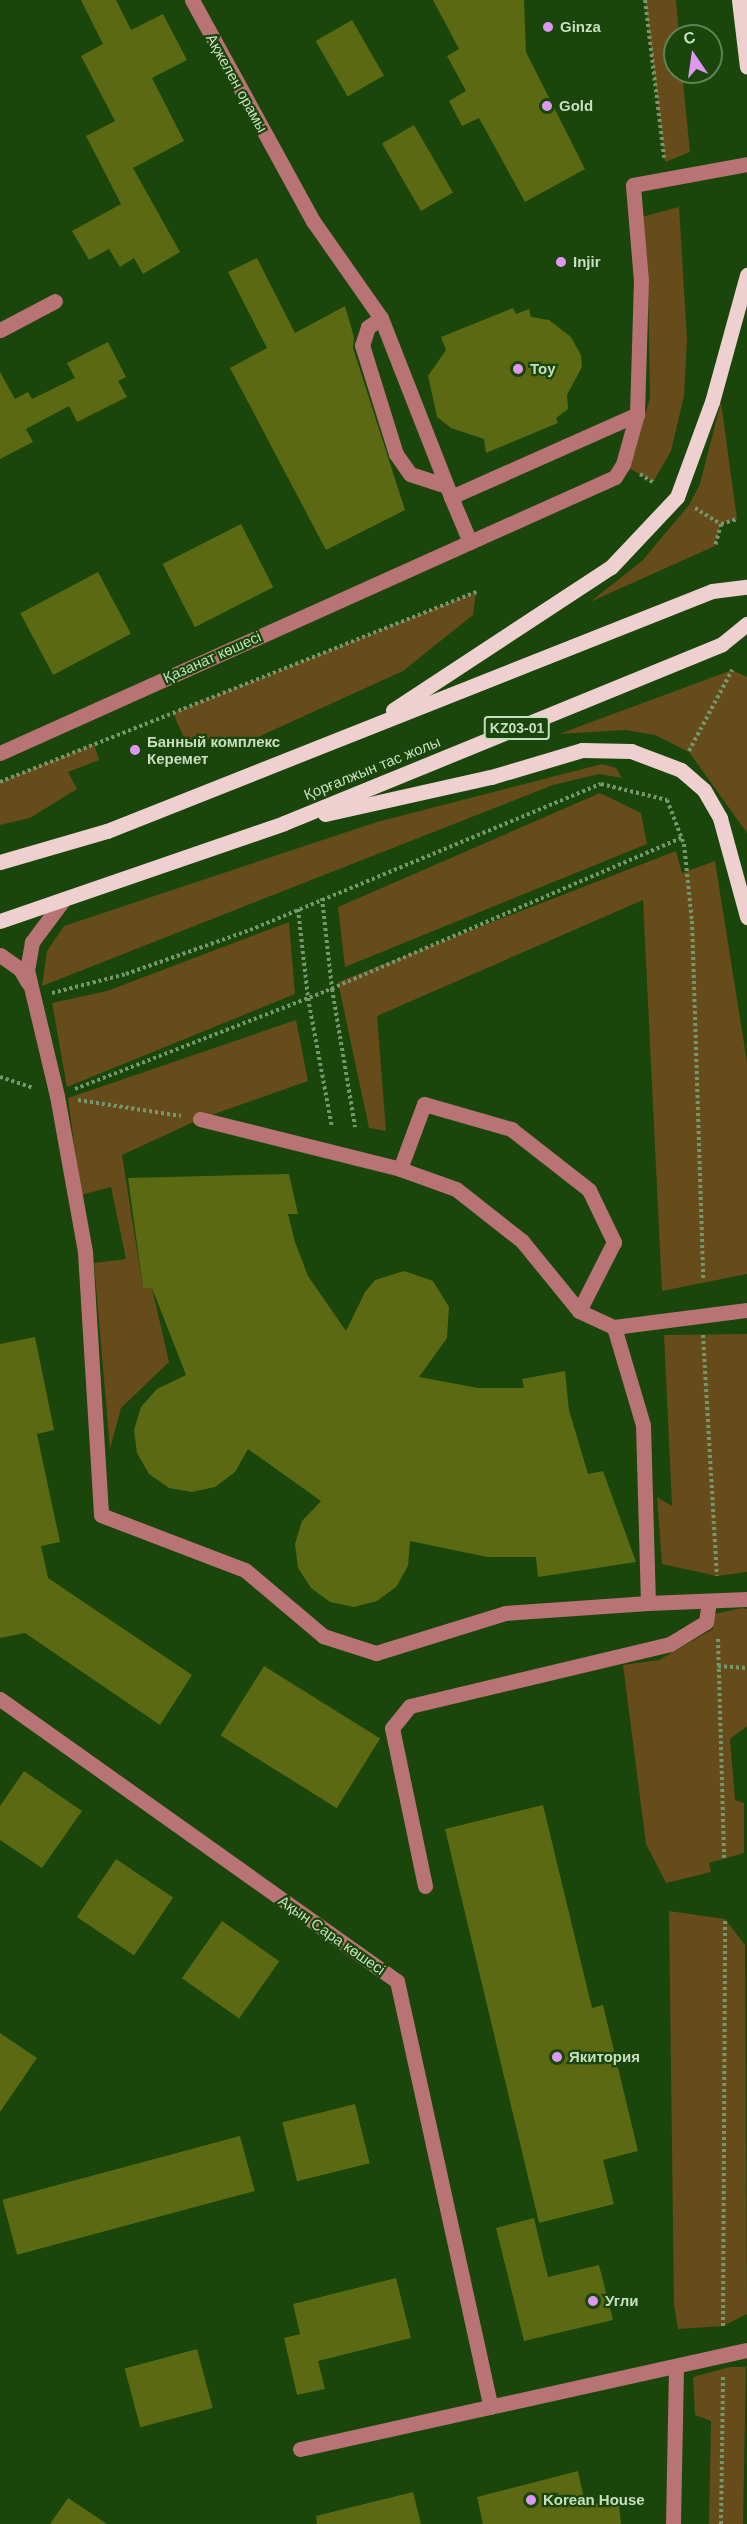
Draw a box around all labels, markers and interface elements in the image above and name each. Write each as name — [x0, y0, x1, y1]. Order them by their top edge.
place label: Ginza — [560, 18, 601, 36]
marker: Ginza — [541, 20, 555, 34]
north arrow — [663, 24, 723, 84]
text: С — [682, 28, 697, 48]
street label: Ақжелен орамы — [202, 30, 272, 136]
place label: Gold — [559, 97, 593, 115]
marker: Gold — [540, 99, 554, 113]
place label: Injir — [573, 253, 601, 271]
marker: Injir — [554, 255, 568, 269]
place label: Toy — [530, 360, 556, 378]
marker: Toy — [511, 362, 525, 376]
street label: Қазанат көшесі — [160, 627, 264, 687]
road number: KZ03-01 — [482, 717, 552, 739]
place label: Банный комплекс Керемет — [147, 732, 280, 767]
street label: Қорғалжын тас жолы — [301, 732, 443, 804]
marker: Банный комплекс Керемет — [128, 743, 142, 757]
street label: Ақын Сара көшесі — [275, 1891, 389, 1979]
place label: Якитория — [569, 2048, 640, 2066]
marker: Якитория — [550, 2050, 564, 2064]
place label: Угли — [605, 2292, 638, 2310]
marker: Угли — [586, 2294, 600, 2308]
place label: Korean House — [543, 2491, 645, 2509]
marker: Korean House — [524, 2493, 538, 2507]

